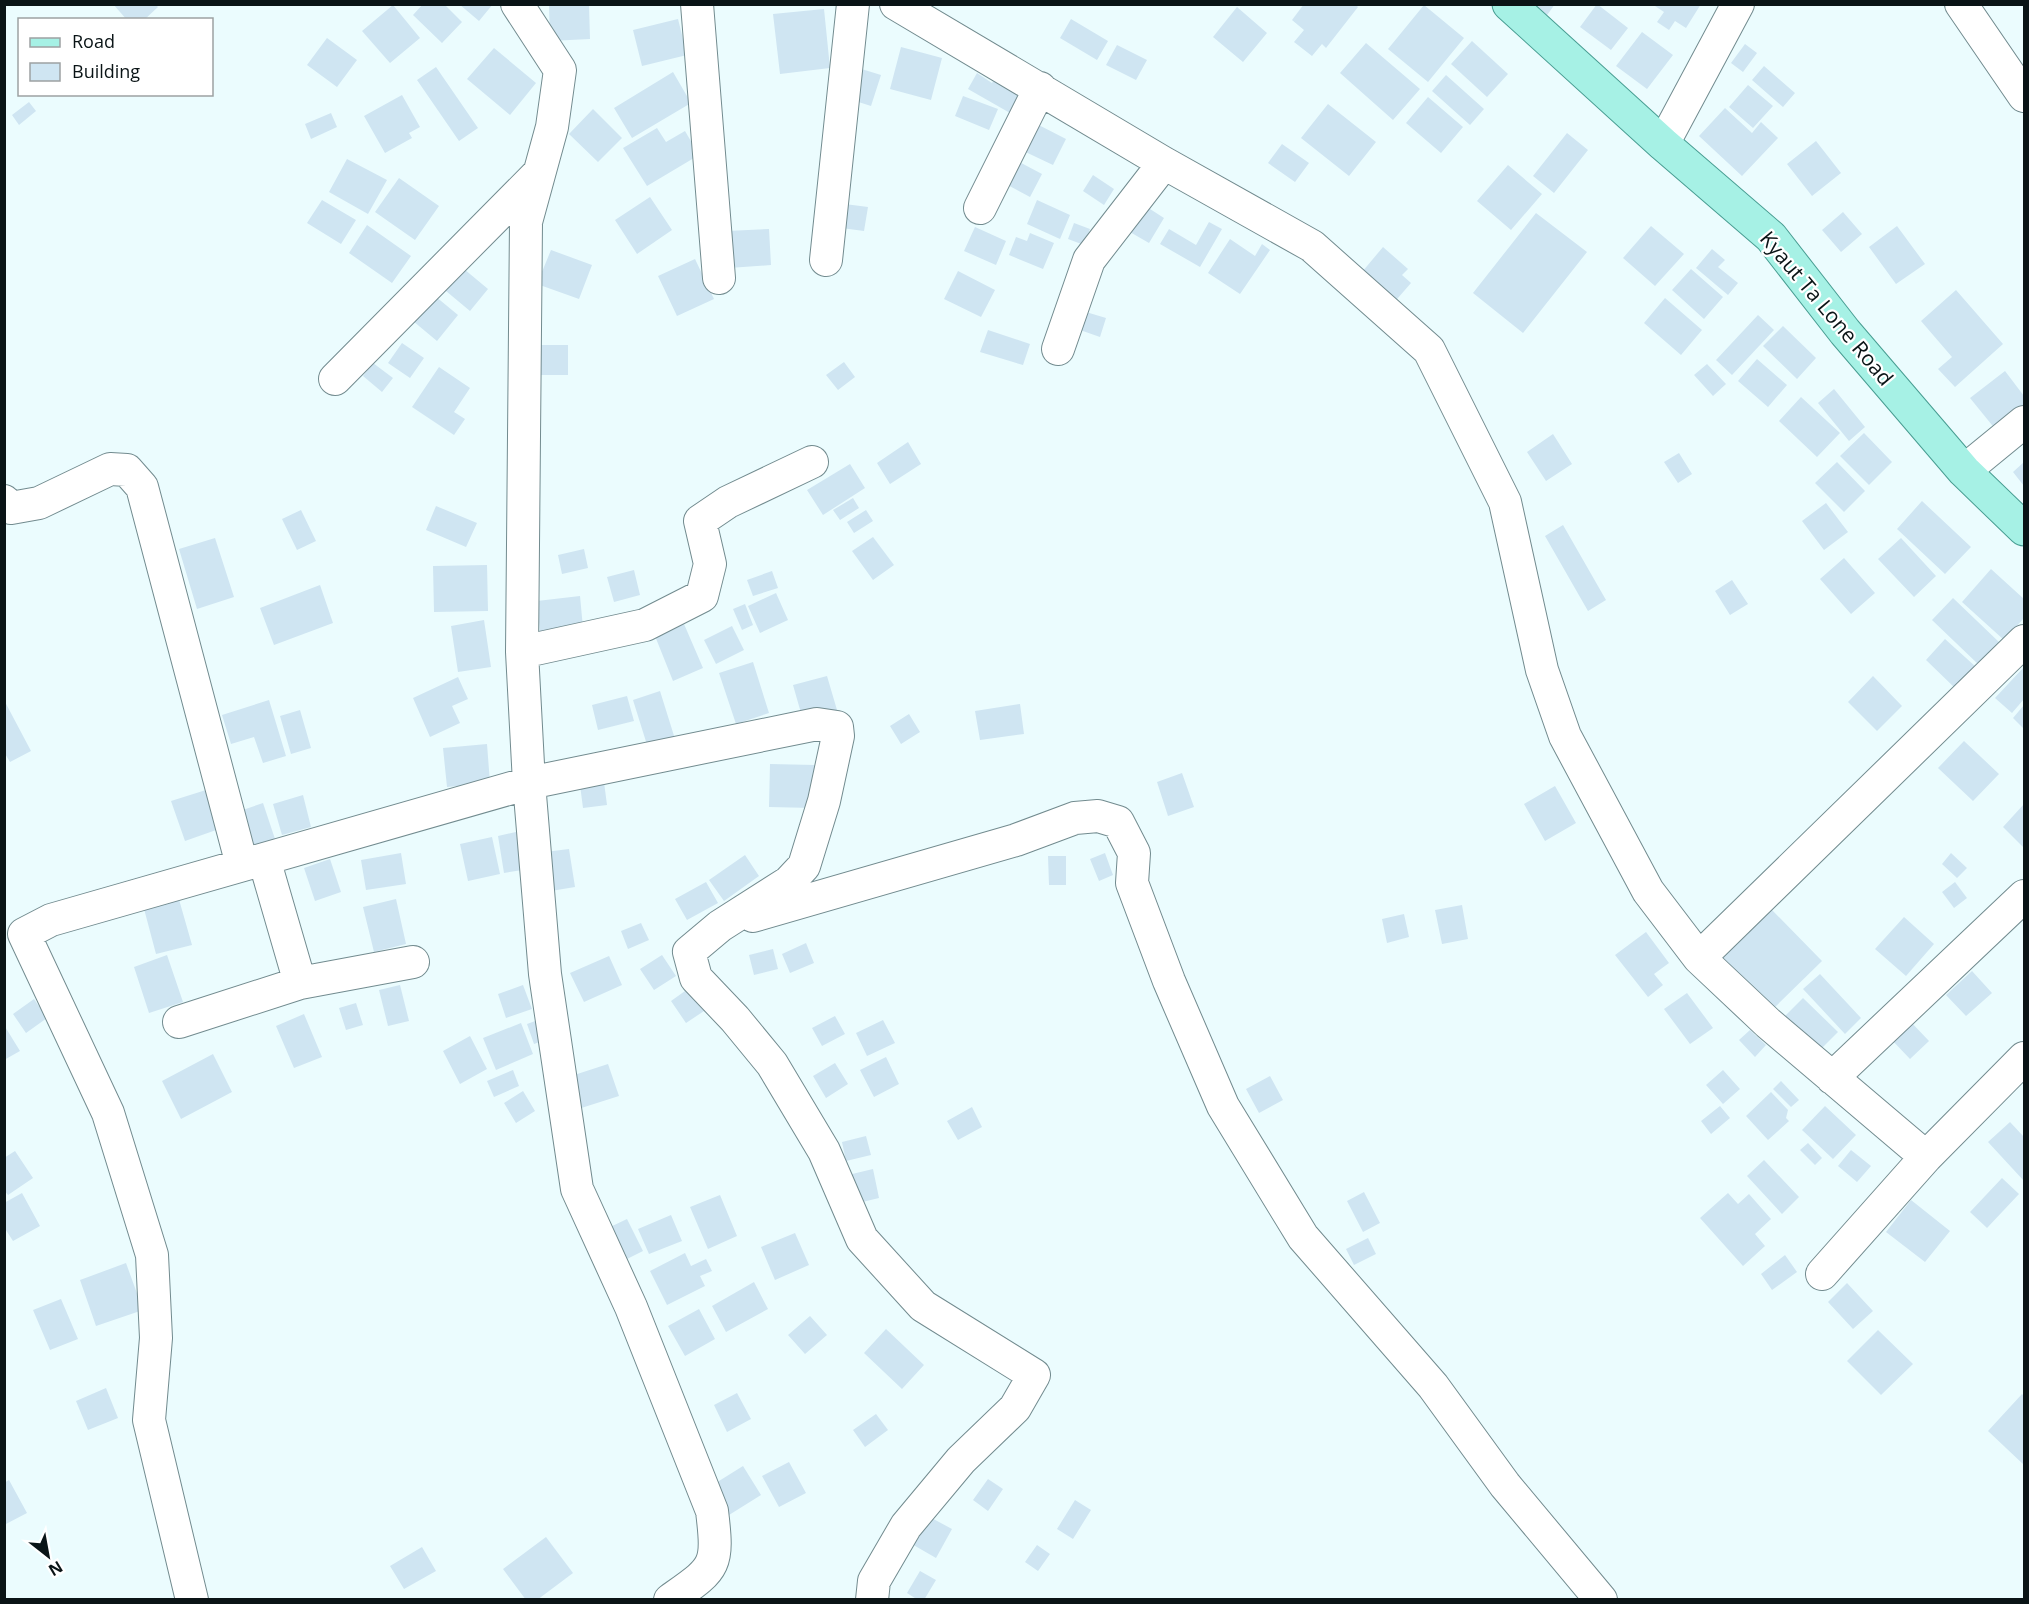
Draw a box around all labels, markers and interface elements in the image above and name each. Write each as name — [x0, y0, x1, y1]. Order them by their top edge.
legend — [18, 18, 213, 96]
text: Road — [72, 29, 115, 53]
text: Building — [72, 59, 140, 83]
street label: Kyaut Ta Lone Road — [1754, 225, 1900, 391]
north arrow — [18, 1526, 78, 1586]
text: N — [44, 1556, 67, 1582]

